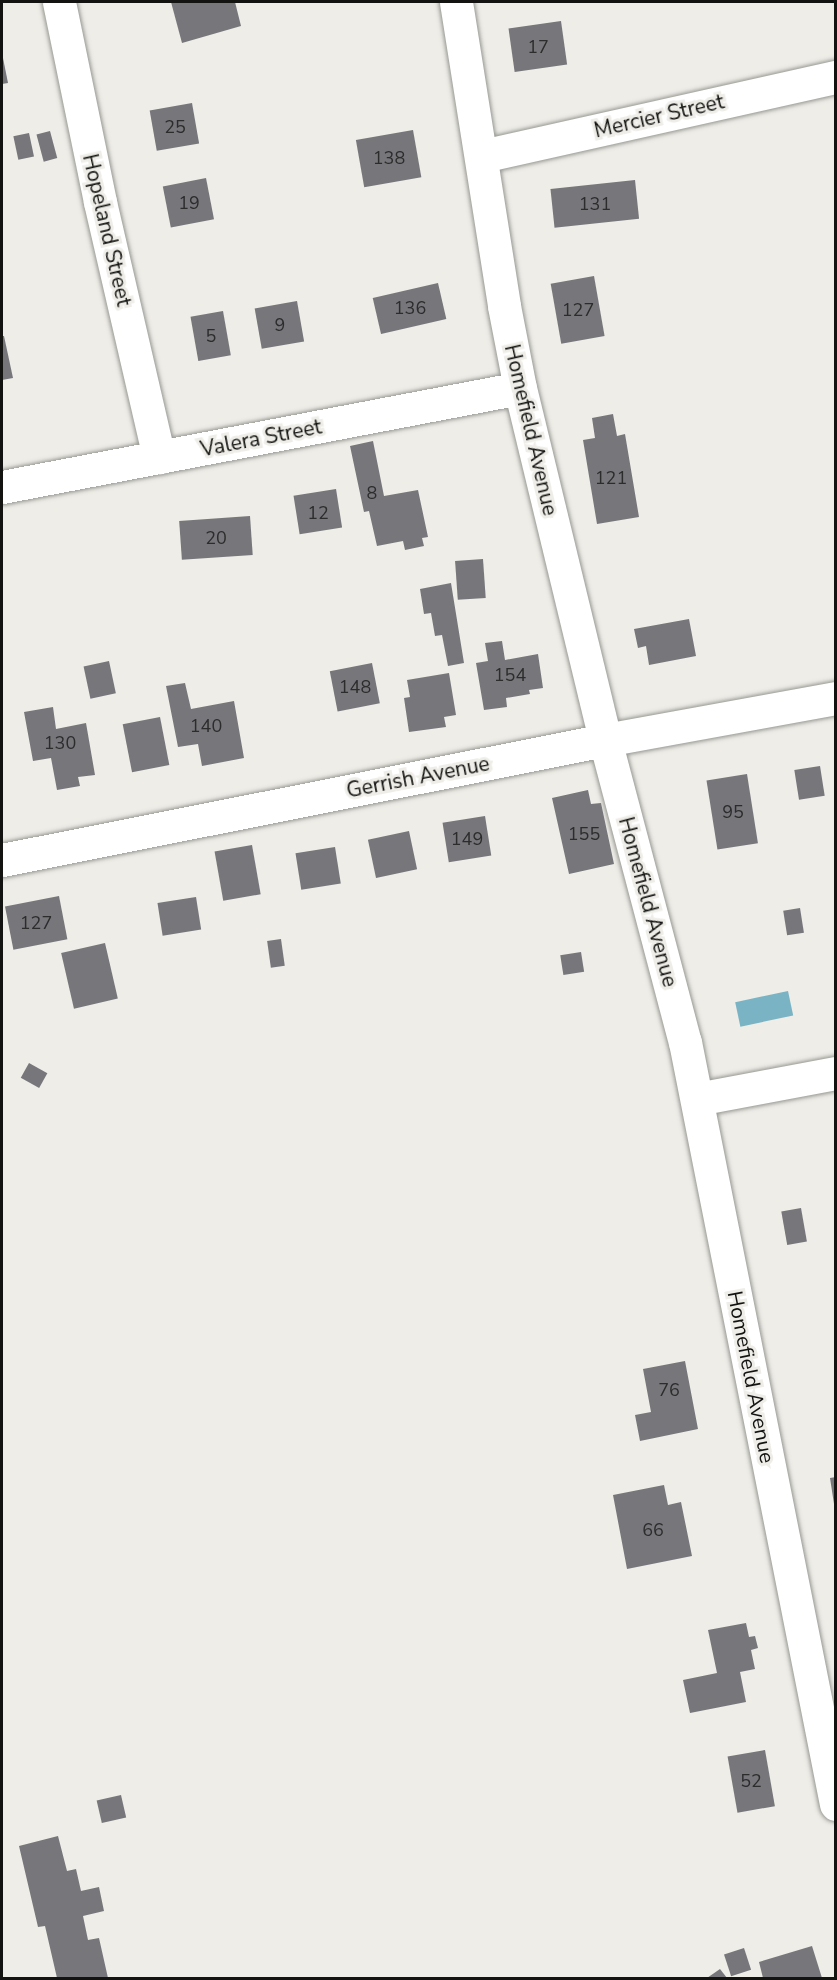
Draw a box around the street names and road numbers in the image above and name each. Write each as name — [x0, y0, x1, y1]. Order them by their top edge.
street label: Mercier Street — [592, 89, 726, 143]
street label: Hopeland Street — [77, 152, 137, 308]
street label: Homefield Avenue — [499, 342, 563, 518]
street label: Valera Street — [198, 414, 324, 462]
street label: Gerrish Avenue — [344, 751, 492, 803]
street label: Homefield Avenue — [613, 814, 683, 990]
street label: Homefield Avenue — [722, 1289, 780, 1465]

